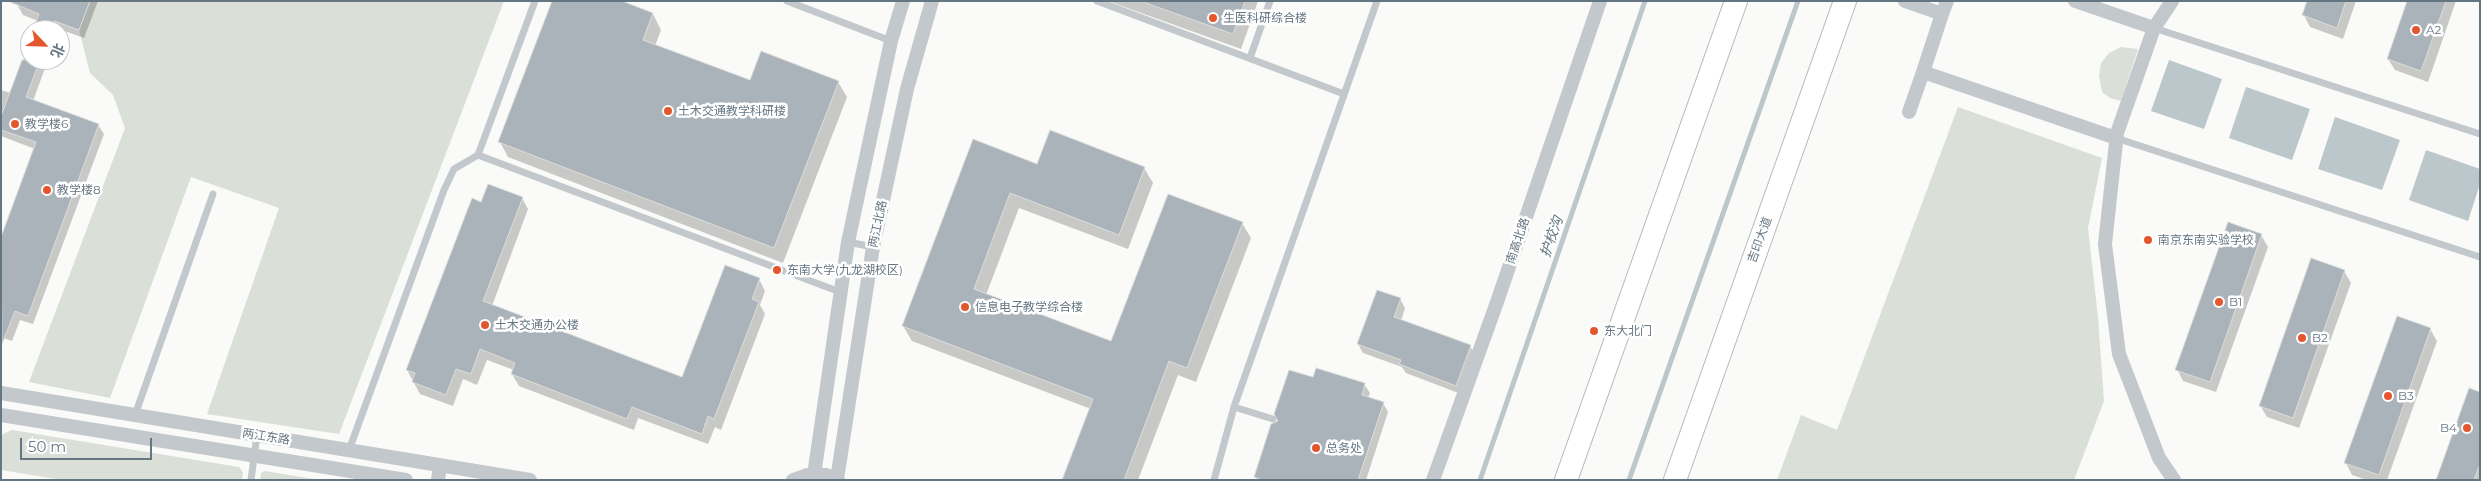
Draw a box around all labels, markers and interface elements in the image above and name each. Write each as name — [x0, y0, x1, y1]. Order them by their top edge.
place label: 生医科研综合楼 — [1223, 11, 1307, 25]
marker: 生医科研综合楼 — [1207, 12, 1219, 24]
north arrow — [20, 20, 70, 70]
place label: A2 — [2426, 23, 2441, 37]
marker: A2 — [2410, 24, 2422, 36]
text: 北 — [47, 41, 69, 61]
place label: 土木交通教学科研楼 — [678, 104, 786, 118]
marker: 土木交通教学科研楼 — [662, 105, 674, 117]
place label: 教学楼6 — [25, 117, 68, 131]
marker: 教学楼6 — [9, 118, 21, 130]
place label: 教学楼8 — [57, 183, 101, 197]
marker: 教学楼8 — [41, 184, 53, 196]
street label: 两江北路 — [866, 199, 890, 249]
water label: 护校沟 — [1537, 214, 1567, 260]
street label: 吉印大道 — [1745, 215, 1775, 265]
street label: 南高北路 — [1503, 216, 1533, 266]
place label: 南京东南实验学校 — [2158, 233, 2254, 247]
marker: 南京东南实验学校 — [2142, 234, 2154, 246]
place label: 东南大学(九龙湖校区) — [787, 263, 903, 277]
marker: 东南大学(九龙湖校区) — [771, 264, 783, 276]
place label: B1 — [2229, 295, 2242, 309]
marker: B1 — [2213, 296, 2225, 308]
place label: 信息电子教学综合楼 — [975, 300, 1083, 314]
marker: 信息电子教学综合楼 — [959, 301, 971, 313]
place label: 土木交通办公楼 — [495, 318, 579, 332]
marker: 土木交通办公楼 — [479, 319, 491, 331]
place label: 东大北门 — [1604, 324, 1652, 338]
marker: 东大北门 — [1588, 325, 1600, 337]
place label: B2 — [2312, 331, 2328, 345]
marker: B2 — [2296, 332, 2308, 344]
place label: B3 — [2398, 389, 2414, 403]
marker: B3 — [2382, 390, 2394, 402]
place label: B4 — [2440, 421, 2457, 435]
marker: B4 — [2461, 422, 2473, 434]
street label: 两江东路 — [241, 426, 291, 448]
scale bar — [22, 428, 155, 460]
text: 50 m — [28, 437, 66, 456]
place label: 总务处 — [1326, 441, 1362, 455]
marker: 总务处 — [1310, 442, 1322, 454]

